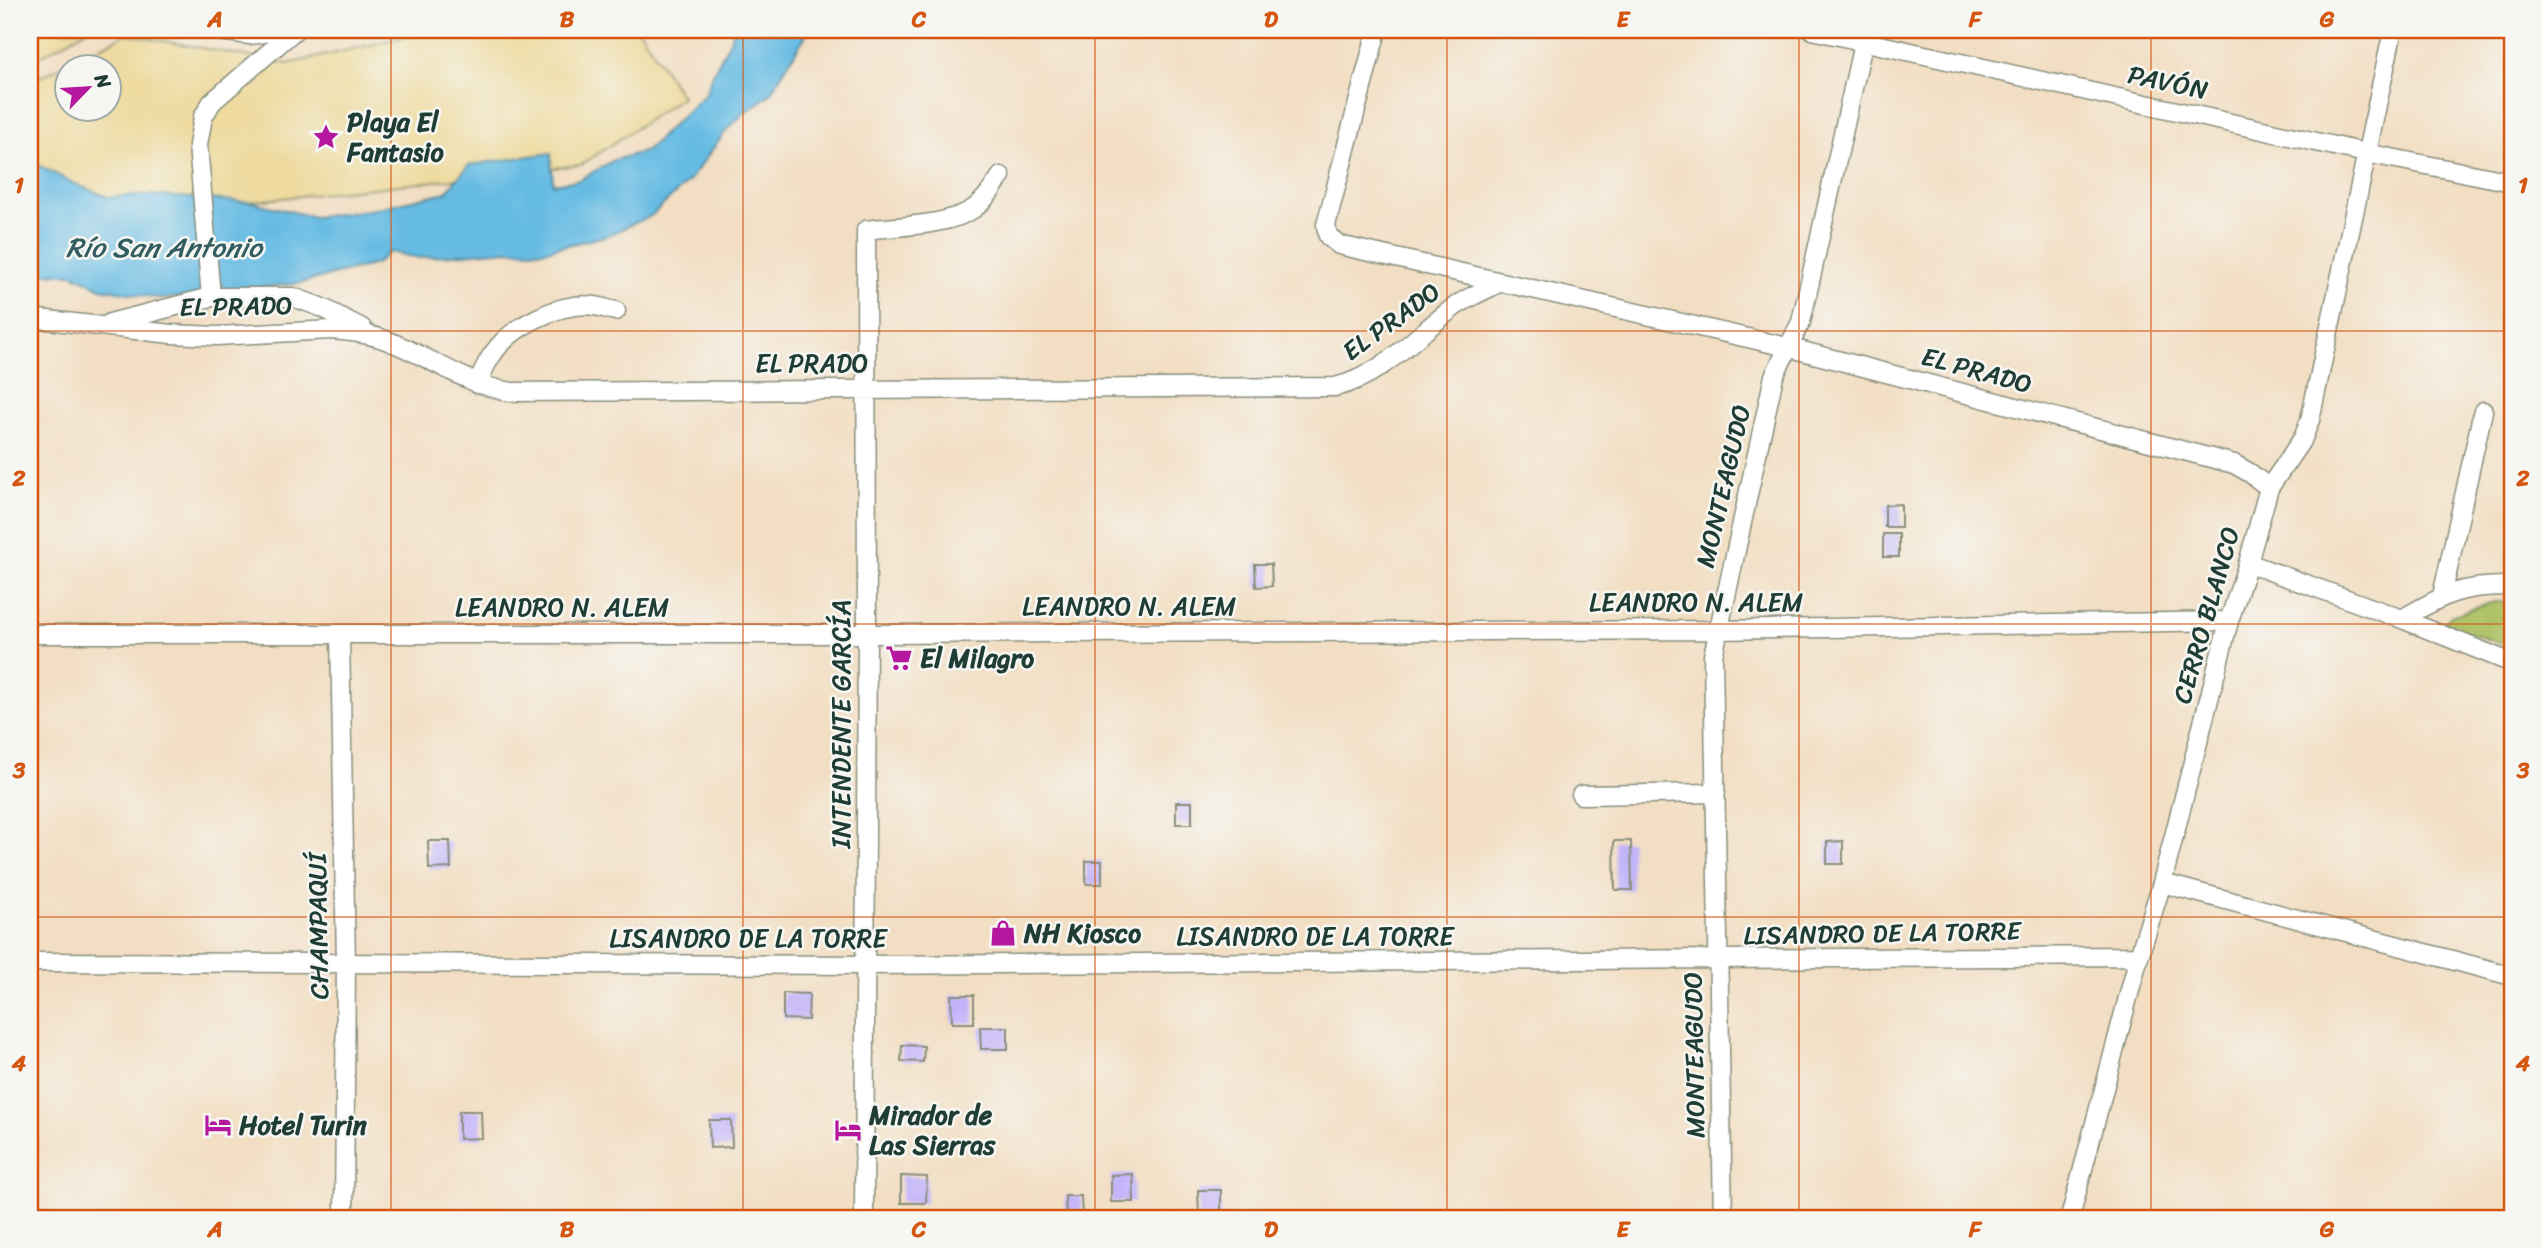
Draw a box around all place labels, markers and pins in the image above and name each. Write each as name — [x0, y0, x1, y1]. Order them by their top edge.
place label: Playa El Fantasio — [346, 99, 444, 175]
place icon: Playa El Fantasio — [311, 122, 341, 152]
place label: El Milagro — [920, 635, 1034, 681]
supermarket icon: El Milagro — [884, 643, 914, 673]
place label: NH Kiosco — [1023, 910, 1141, 956]
shop icon: NH Kiosco — [988, 918, 1018, 948]
place label: Mirador de Las Sierras — [868, 1092, 996, 1168]
place label: Hotel Turin — [239, 1102, 367, 1148]
hotel icon: Hotel Turin — [203, 1110, 233, 1140]
hotel icon: Mirador de Las Sierras — [833, 1115, 863, 1145]

